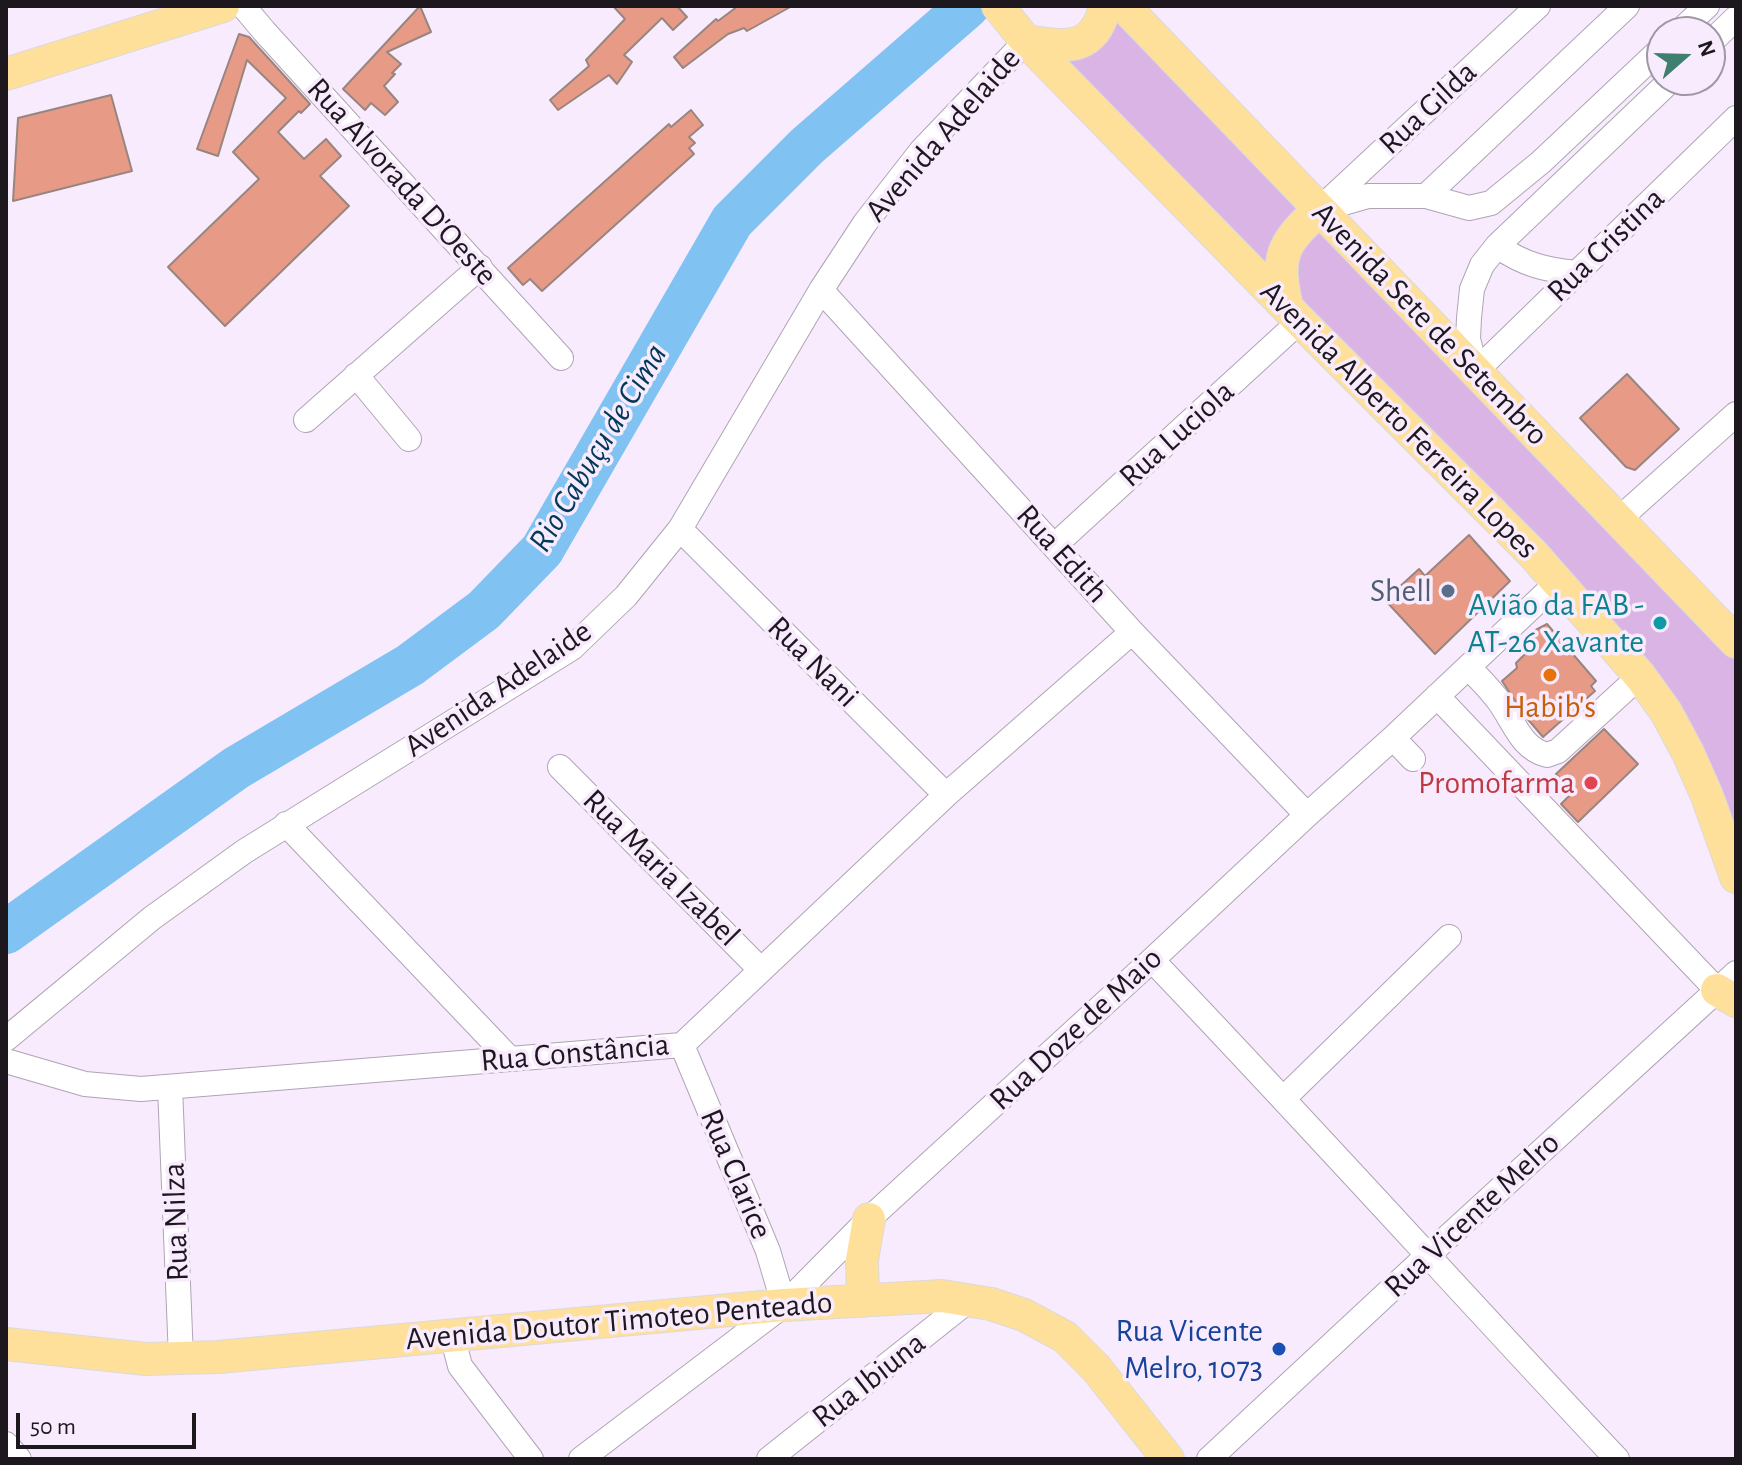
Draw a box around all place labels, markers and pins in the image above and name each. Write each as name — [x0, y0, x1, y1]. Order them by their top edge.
place label: Shell — [1370, 572, 1432, 610]
marker: Shell — [1439, 582, 1457, 600]
place label: Avião da FAB - AT-26 Xavante — [1468, 586, 1644, 661]
marker: Avião da FAB - AT-26 Xavante — [1651, 614, 1669, 632]
marker: Habib's — [1541, 666, 1559, 684]
place label: Habib's — [1504, 688, 1596, 726]
place label: Promofarma — [1418, 764, 1575, 802]
marker: Promofarma — [1582, 774, 1600, 792]
place label: Rua Vicente Melro, 1073 — [1116, 1312, 1263, 1387]
marker: Rua Vicente Melro, 1073 — [1270, 1340, 1288, 1358]

